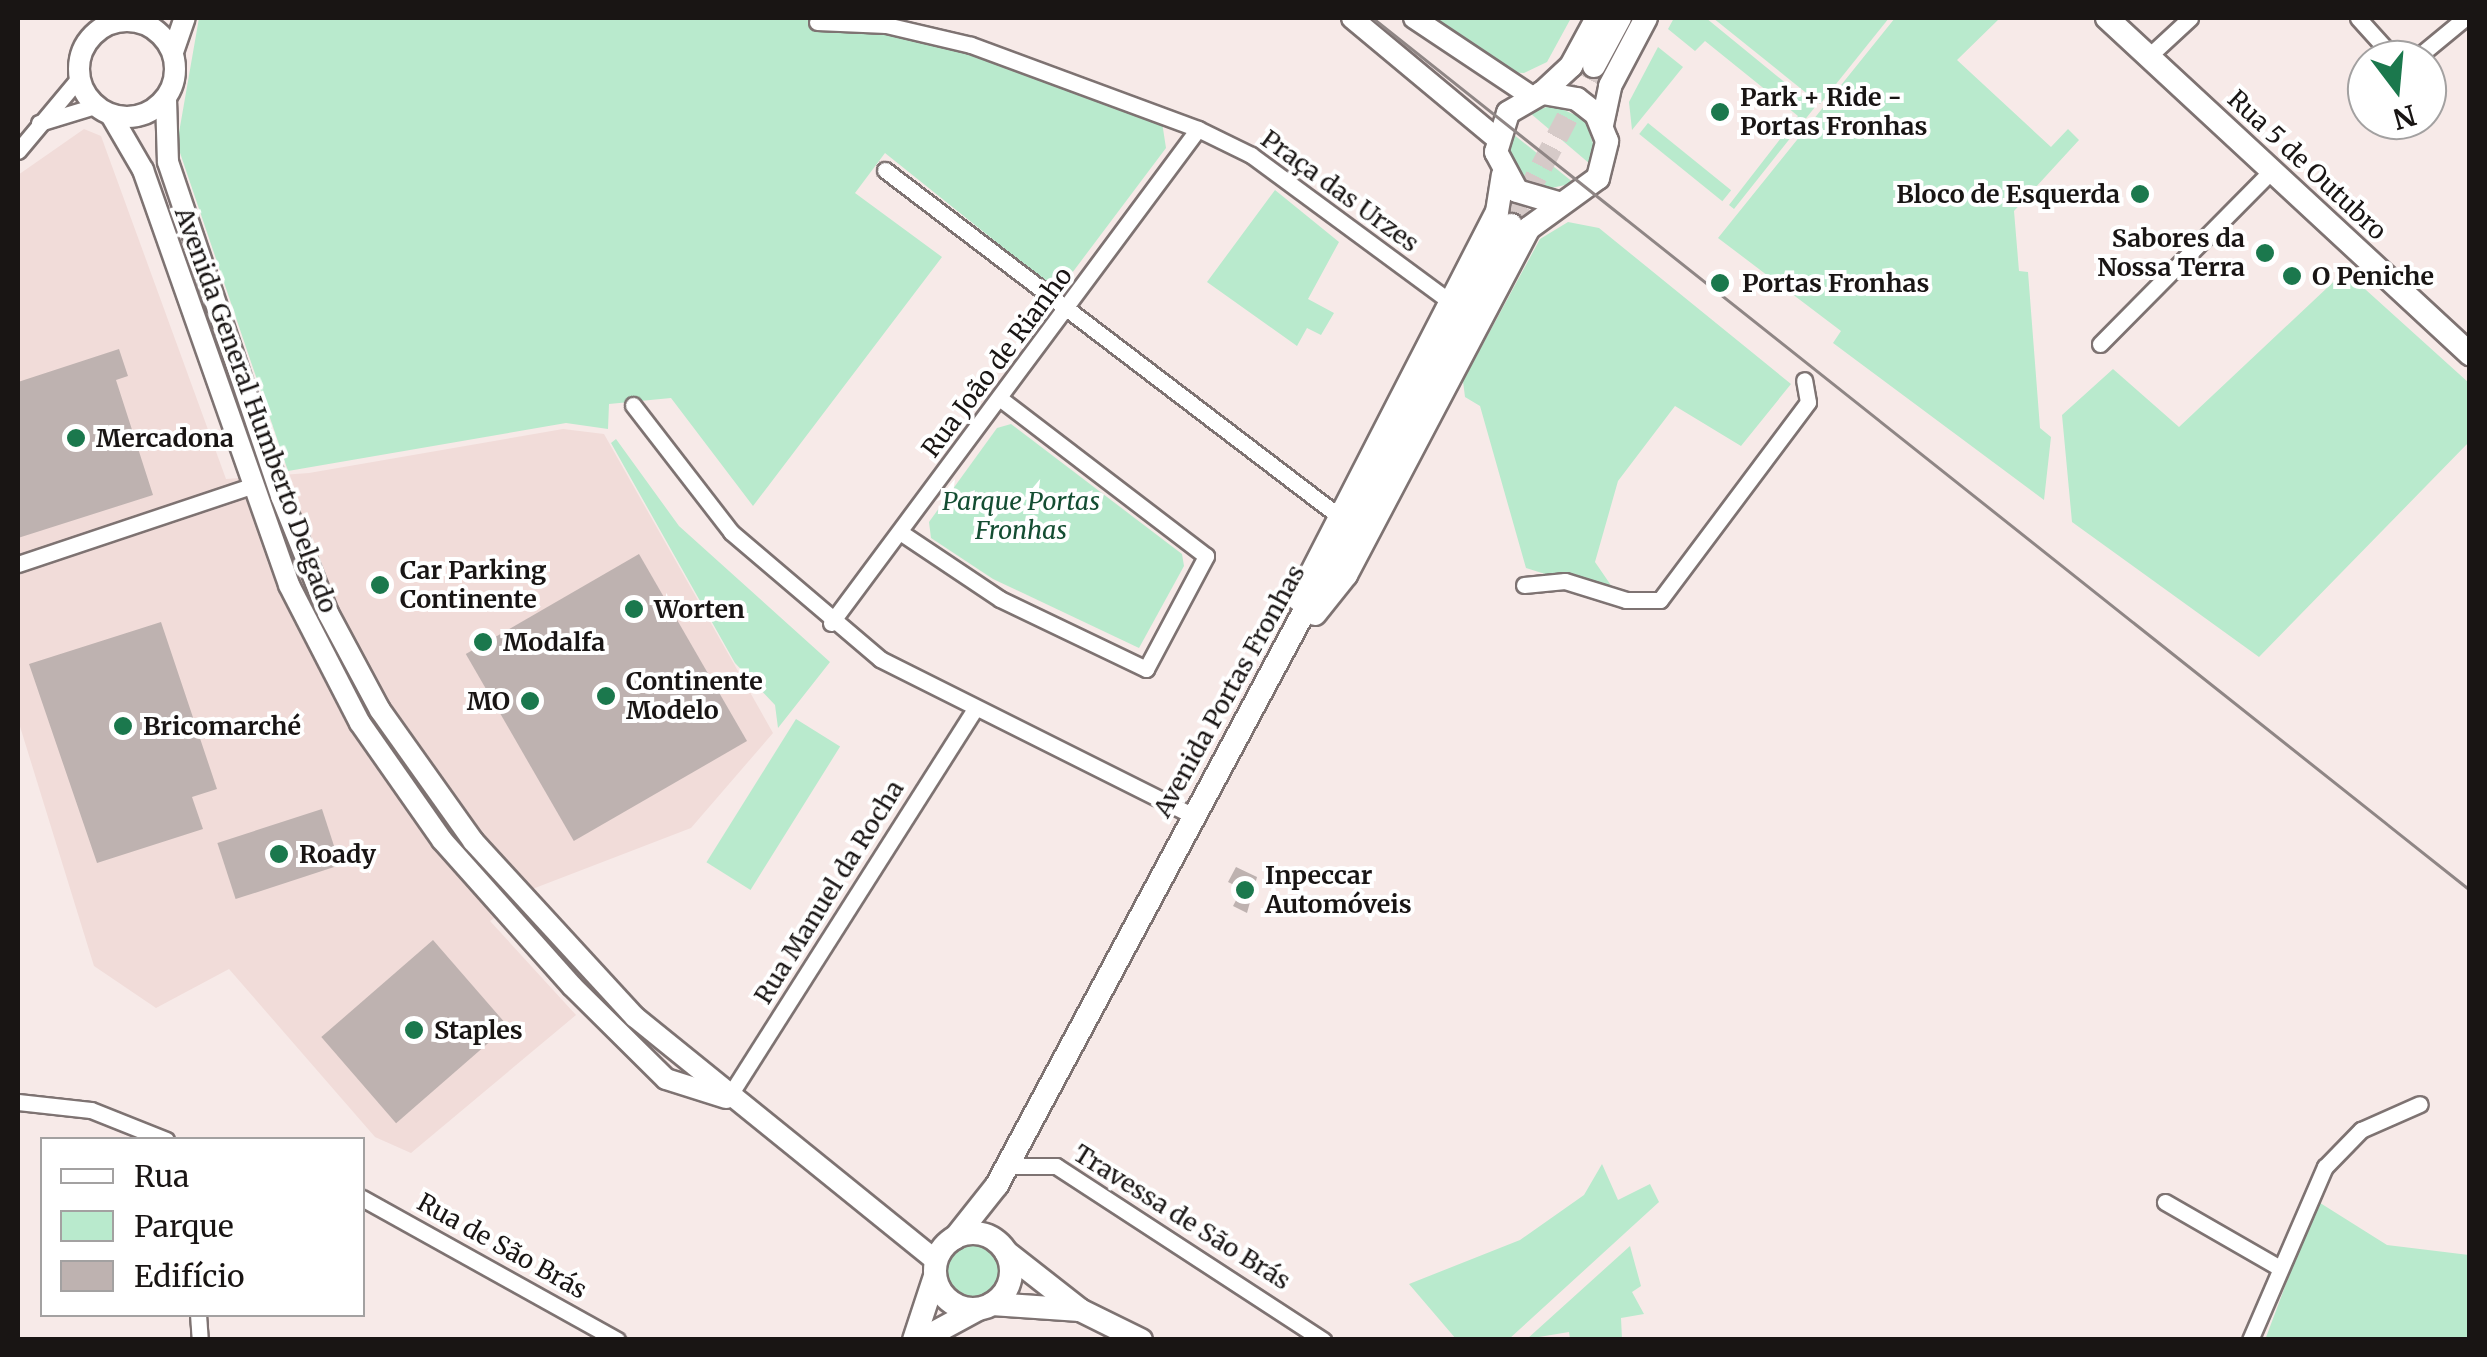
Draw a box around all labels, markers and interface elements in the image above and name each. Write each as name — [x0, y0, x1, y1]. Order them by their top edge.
north arrow — [2347, 40, 2447, 140]
place label: Park + Ride - Portas Fronhas — [1740, 83, 1927, 142]
street label: Rua 5 de Outubro — [2222, 84, 2392, 246]
text: N — [2389, 97, 2420, 137]
marker: Park + Ride - Portas Fronhas — [1709, 101, 1731, 123]
street label: Praça das Urzes — [1255, 124, 1425, 258]
place label: Bloco de Esquerda — [1896, 179, 2120, 209]
marker: Bloco de Esquerda — [2129, 183, 2151, 205]
street label: Avenida General Humberto Delgado — [168, 203, 344, 617]
place label: Sabores da Nossa Terra — [2097, 224, 2245, 283]
marker: Sabores da Nossa Terra — [2254, 242, 2276, 264]
street label: Rua João de Rianho — [916, 261, 1078, 463]
place label: O Peniche — [2312, 261, 2434, 291]
marker: O Peniche — [2281, 265, 2303, 287]
place label: Portas Fronhas — [1742, 268, 1929, 298]
marker: Portas Fronhas — [1707, 270, 1733, 296]
place label: Mercadona — [96, 423, 234, 453]
marker: Mercadona — [65, 427, 87, 449]
park label: Parque Portas Fronhas — [942, 487, 1100, 546]
place label: Car Parking Continente — [400, 556, 546, 615]
street label: Avenida Portas Fronhas — [1147, 560, 1311, 822]
marker: Car Parking Continente — [369, 574, 391, 596]
place label: Worten — [654, 594, 745, 624]
marker: Worten — [623, 598, 645, 620]
place label: Modalfa — [503, 627, 605, 657]
marker: Modalfa — [472, 631, 494, 653]
place label: Continente Modelo — [626, 667, 763, 726]
marker: Continente Modelo — [595, 685, 617, 707]
place label: MO — [467, 686, 510, 716]
marker: MO — [519, 690, 541, 712]
place label: Bricomarché — [143, 711, 301, 741]
marker: Bricomarché — [112, 715, 134, 737]
street label: Rua Manuel da Rocha — [748, 775, 910, 1009]
place label: Roady — [299, 839, 376, 869]
marker: Roady — [268, 843, 290, 865]
place label: Inpeccar Automóveis — [1265, 861, 1412, 920]
marker: Inpeccar Automóveis — [1234, 879, 1256, 901]
place label: Staples — [434, 1015, 523, 1045]
marker: Staples — [403, 1019, 425, 1041]
legend — [40, 1137, 365, 1317]
street label: Travessa de São Brás — [1068, 1138, 1296, 1296]
text: Rua — [134, 1157, 189, 1195]
street label: Rua de São Brás — [412, 1187, 592, 1305]
text: Parque — [134, 1207, 234, 1245]
text: Edifício — [134, 1257, 245, 1295]

